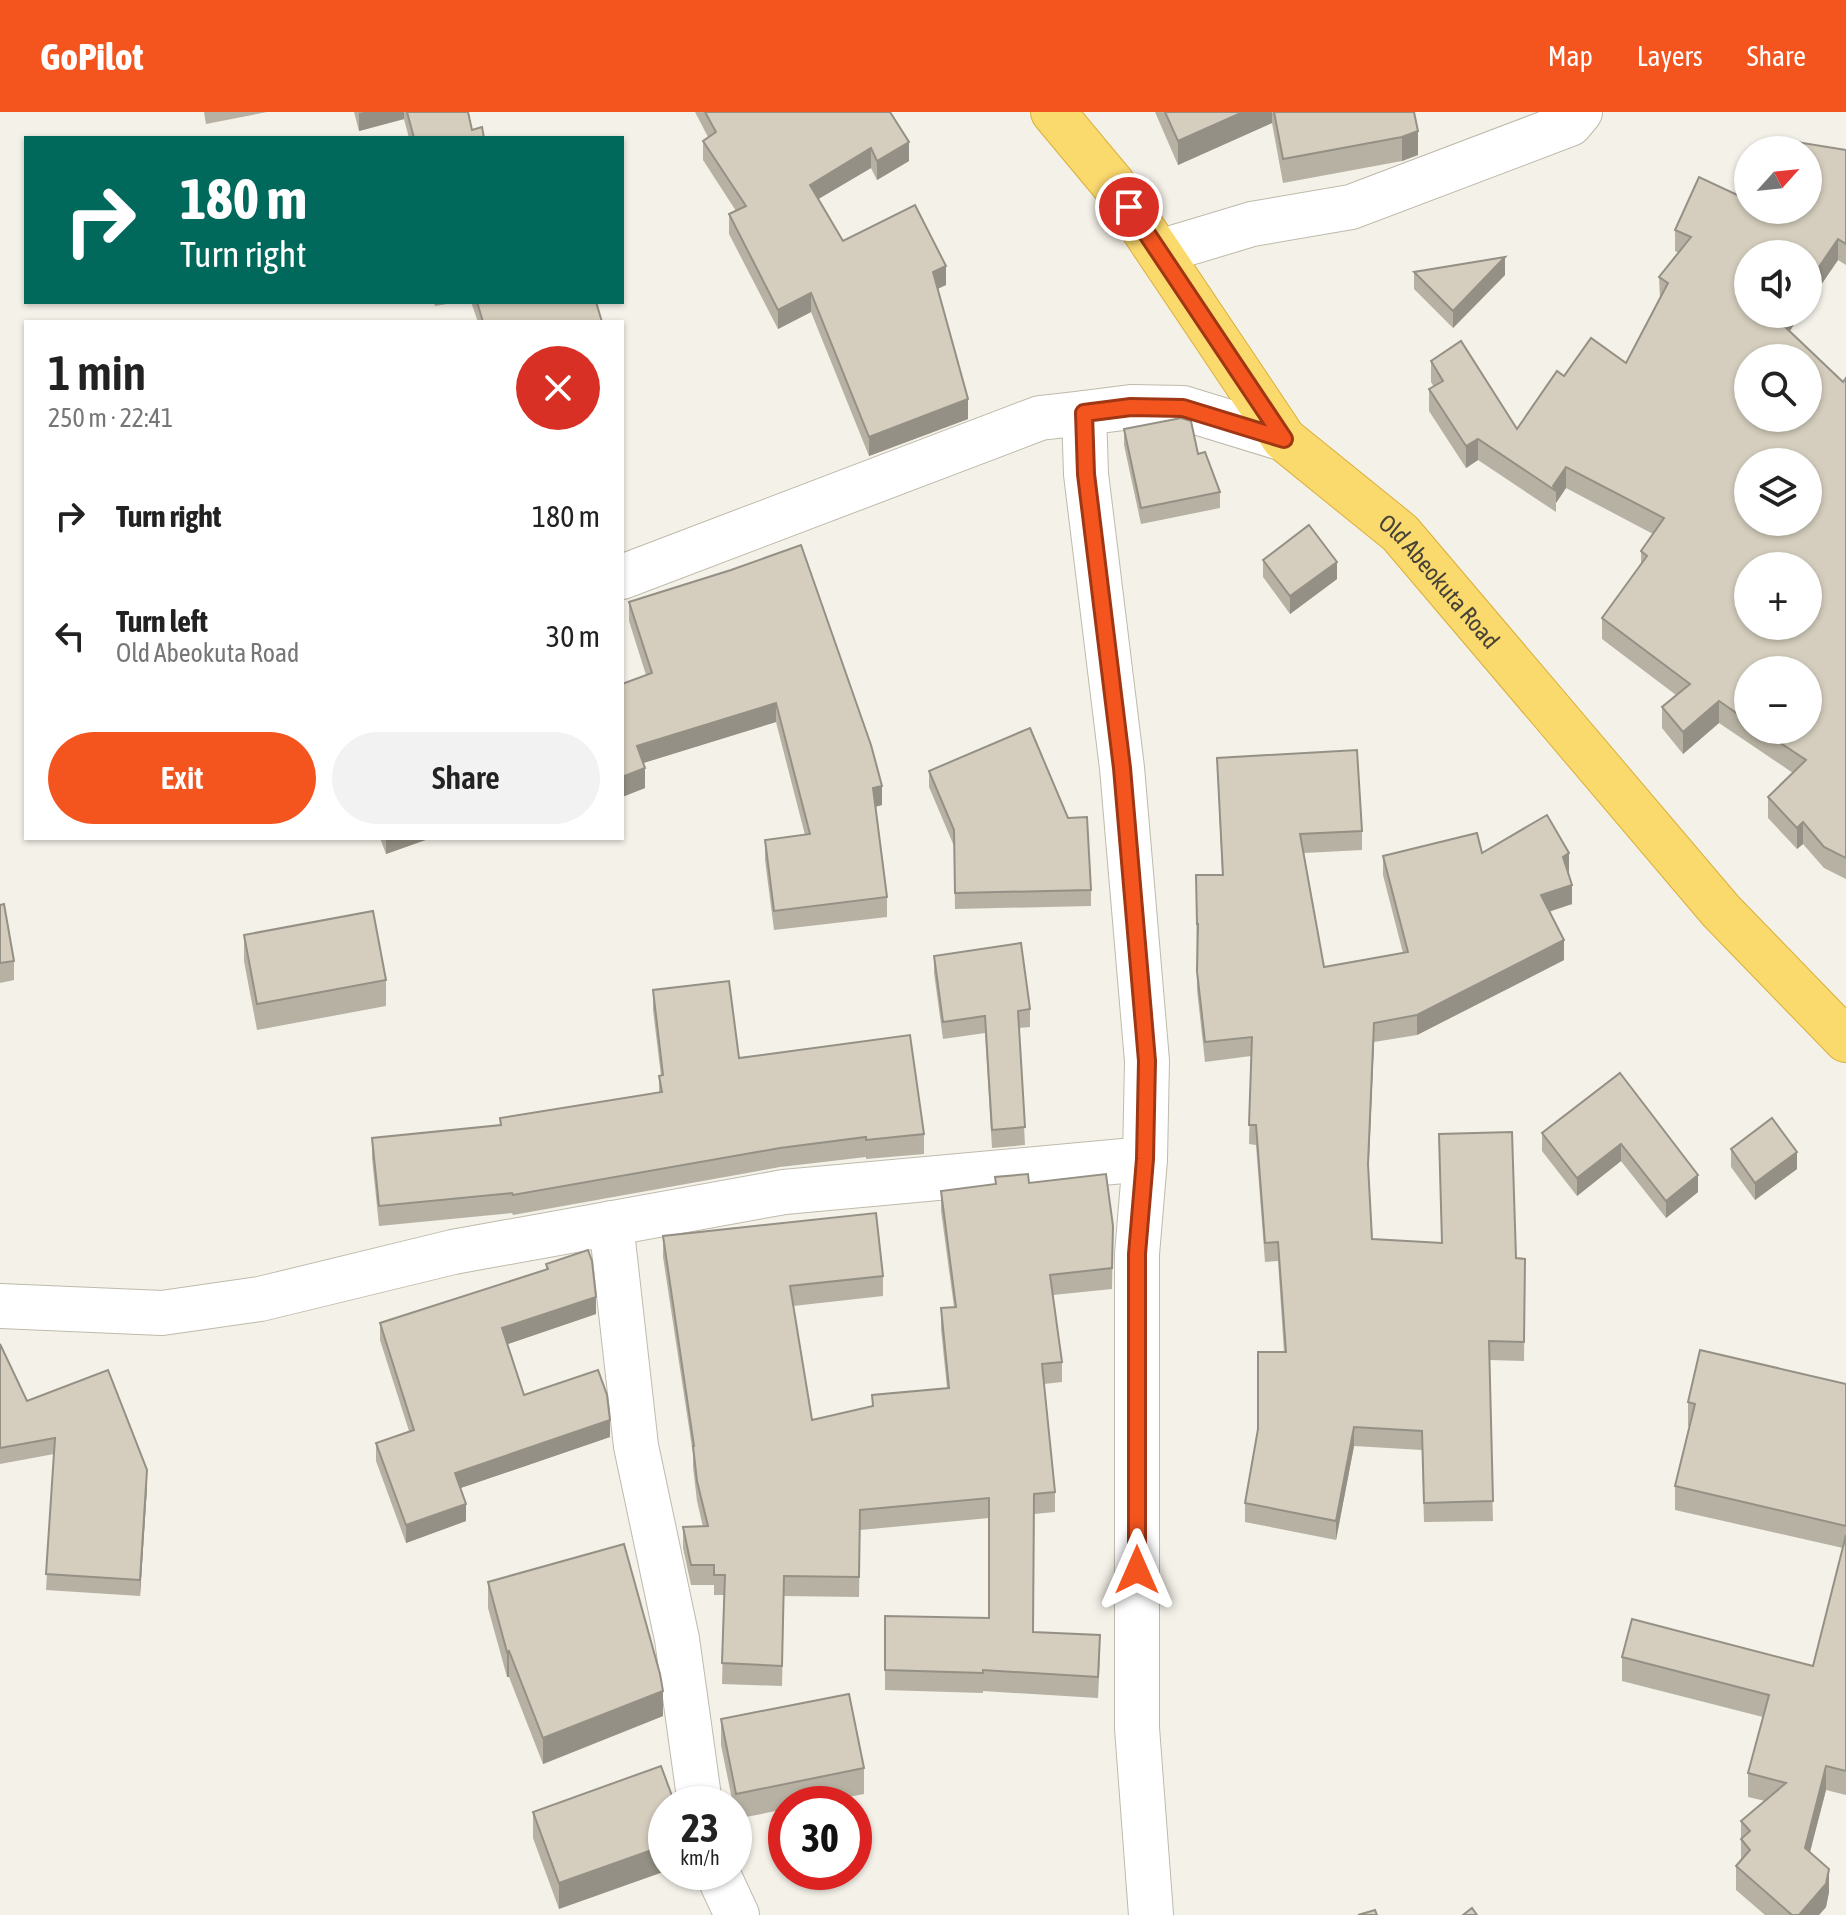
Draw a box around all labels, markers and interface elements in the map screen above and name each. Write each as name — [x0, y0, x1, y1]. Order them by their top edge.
text: GoPilot — [40, 35, 143, 78]
text: Map — [1548, 40, 1593, 72]
text: Layers — [1637, 40, 1703, 72]
text: Share — [1747, 40, 1806, 72]
north arrow — [1734, 136, 1822, 224]
map controls — [1734, 136, 1822, 744]
text: 180 m — [180, 167, 307, 231]
icon: right — [48, 168, 152, 272]
pin — [1095, 173, 1163, 241]
icon: arrive — [1107, 185, 1151, 229]
text: Turn right — [180, 233, 307, 275]
button: sound — [1734, 240, 1822, 328]
button: search — [1734, 344, 1822, 432]
text: 1 min — [48, 345, 146, 400]
button: close — [516, 346, 600, 430]
text: 250 m · 22:41 — [48, 403, 173, 433]
button: layers — [1734, 448, 1822, 536]
icon: right — [48, 494, 92, 538]
text: Turn right — [116, 499, 222, 533]
text: 180 m — [532, 499, 600, 533]
street label: Old Abeokuta Road — [1374, 508, 1505, 654]
button: + — [1734, 552, 1822, 640]
text: Turn left — [116, 604, 208, 638]
icon: left — [48, 614, 92, 658]
text: 30 m — [546, 619, 600, 653]
text: Old Abeokuta Road — [116, 638, 299, 668]
button: − — [1734, 656, 1822, 744]
button: Exit — [48, 732, 316, 824]
button: Share — [332, 732, 600, 824]
position arrow — [1095, 1528, 1179, 1612]
speed limit sign: 30 — [768, 1786, 872, 1890]
text: 23 — [681, 1805, 719, 1850]
text: km/h — [680, 1846, 720, 1869]

